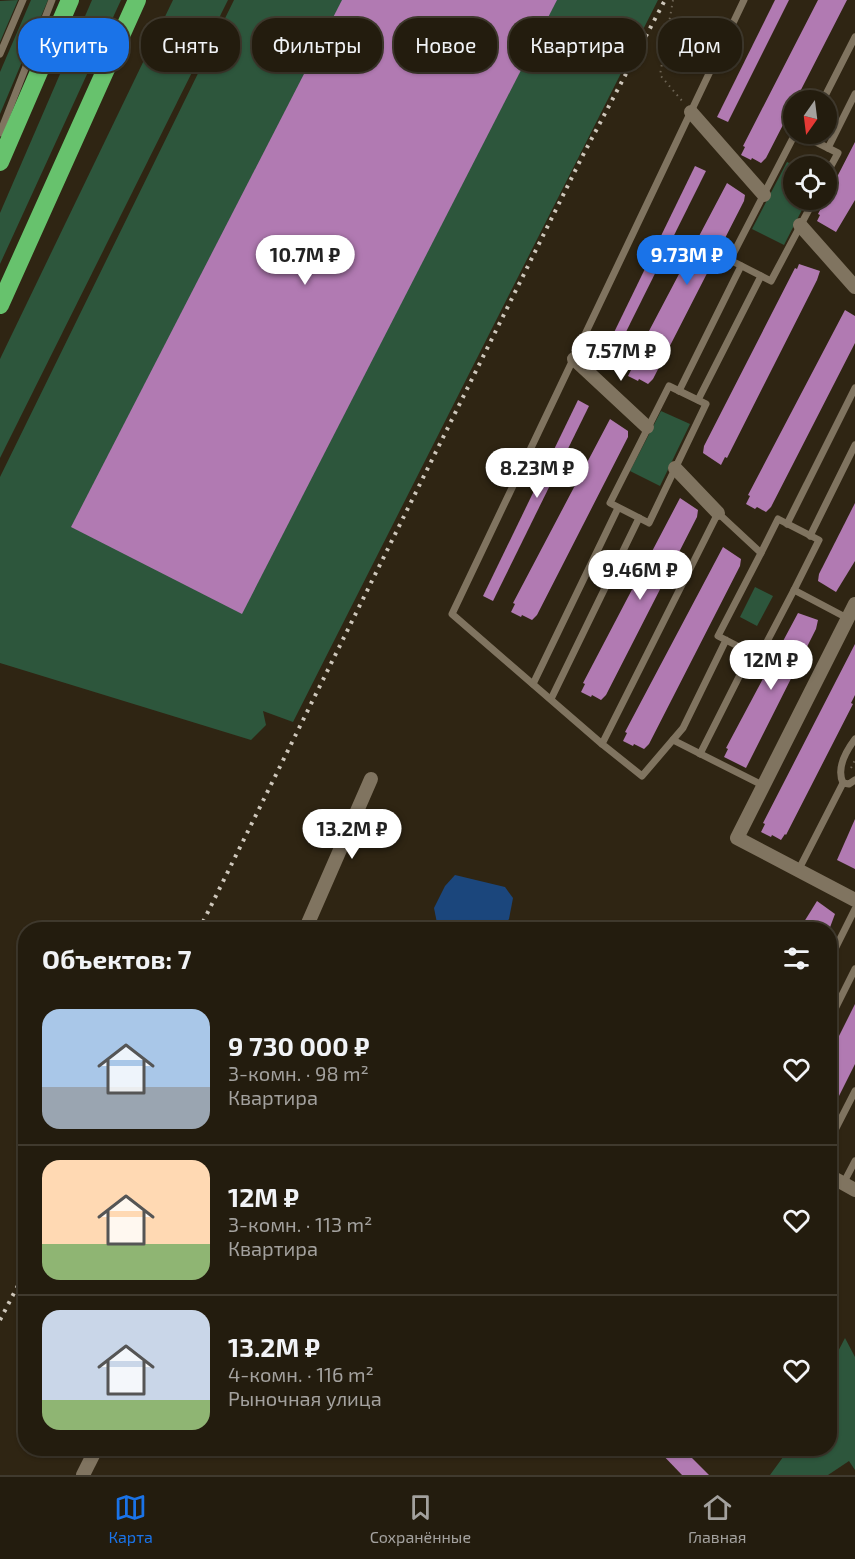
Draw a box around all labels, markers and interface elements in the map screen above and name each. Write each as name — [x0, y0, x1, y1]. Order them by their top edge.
chip: Купить — [18, 18, 129, 72]
chip: Снять — [141, 18, 240, 72]
chip: Фильтры — [252, 18, 382, 72]
chip: Новое — [394, 18, 497, 72]
chip: Квартира — [509, 18, 646, 72]
chip: Дом — [658, 18, 742, 72]
north arrow — [783, 90, 837, 144]
map controls — [783, 90, 837, 210]
button: locate — [783, 156, 837, 210]
pin: 10.7M ₽ — [250, 235, 360, 286]
pin: 9.73M ₽ — [632, 235, 742, 286]
text: 10.7M ₽ — [270, 242, 340, 266]
text: 9.73M ₽ — [651, 242, 723, 266]
pin: 7.57M ₽ — [566, 331, 676, 382]
text: 7.57M ₽ — [586, 338, 656, 362]
pin: 8.23M ₽ — [482, 448, 592, 499]
text: 8.23M ₽ — [500, 455, 574, 479]
pin: 9.46M ₽ — [585, 550, 695, 601]
text: 9.46M ₽ — [602, 557, 678, 581]
pin: 12M ₽ — [729, 640, 813, 691]
text: 12M ₽ — [744, 647, 798, 671]
pin: 13.2M ₽ — [297, 809, 407, 860]
text: 13.2M ₽ — [317, 816, 387, 840]
icon: filters — [780, 942, 813, 975]
text: Объектов: 7 — [42, 943, 191, 974]
text: 9 730 000 ₽ — [228, 1030, 370, 1061]
icon: home — [90, 1033, 162, 1105]
icon: heart — [780, 1053, 813, 1086]
text: 3-комн. · 98 m² — [228, 1061, 369, 1085]
text: Квартира — [228, 1085, 318, 1109]
text: 12M ₽ — [228, 1181, 299, 1212]
icon: home — [90, 1184, 162, 1256]
icon: heart — [780, 1204, 813, 1237]
text: 3-комн. · 113 m² — [228, 1212, 372, 1236]
text: Квартира — [228, 1236, 318, 1260]
text: 13.2M ₽ — [228, 1331, 320, 1362]
icon: home — [90, 1334, 162, 1406]
icon: heart — [780, 1354, 813, 1387]
text: 4-комн. · 116 m² — [228, 1362, 374, 1386]
text: Рыночная улица — [228, 1386, 382, 1410]
tab: Карта — [108, 1491, 153, 1546]
tab: Сохранённые — [370, 1491, 471, 1546]
tab: Главная — [688, 1491, 747, 1546]

